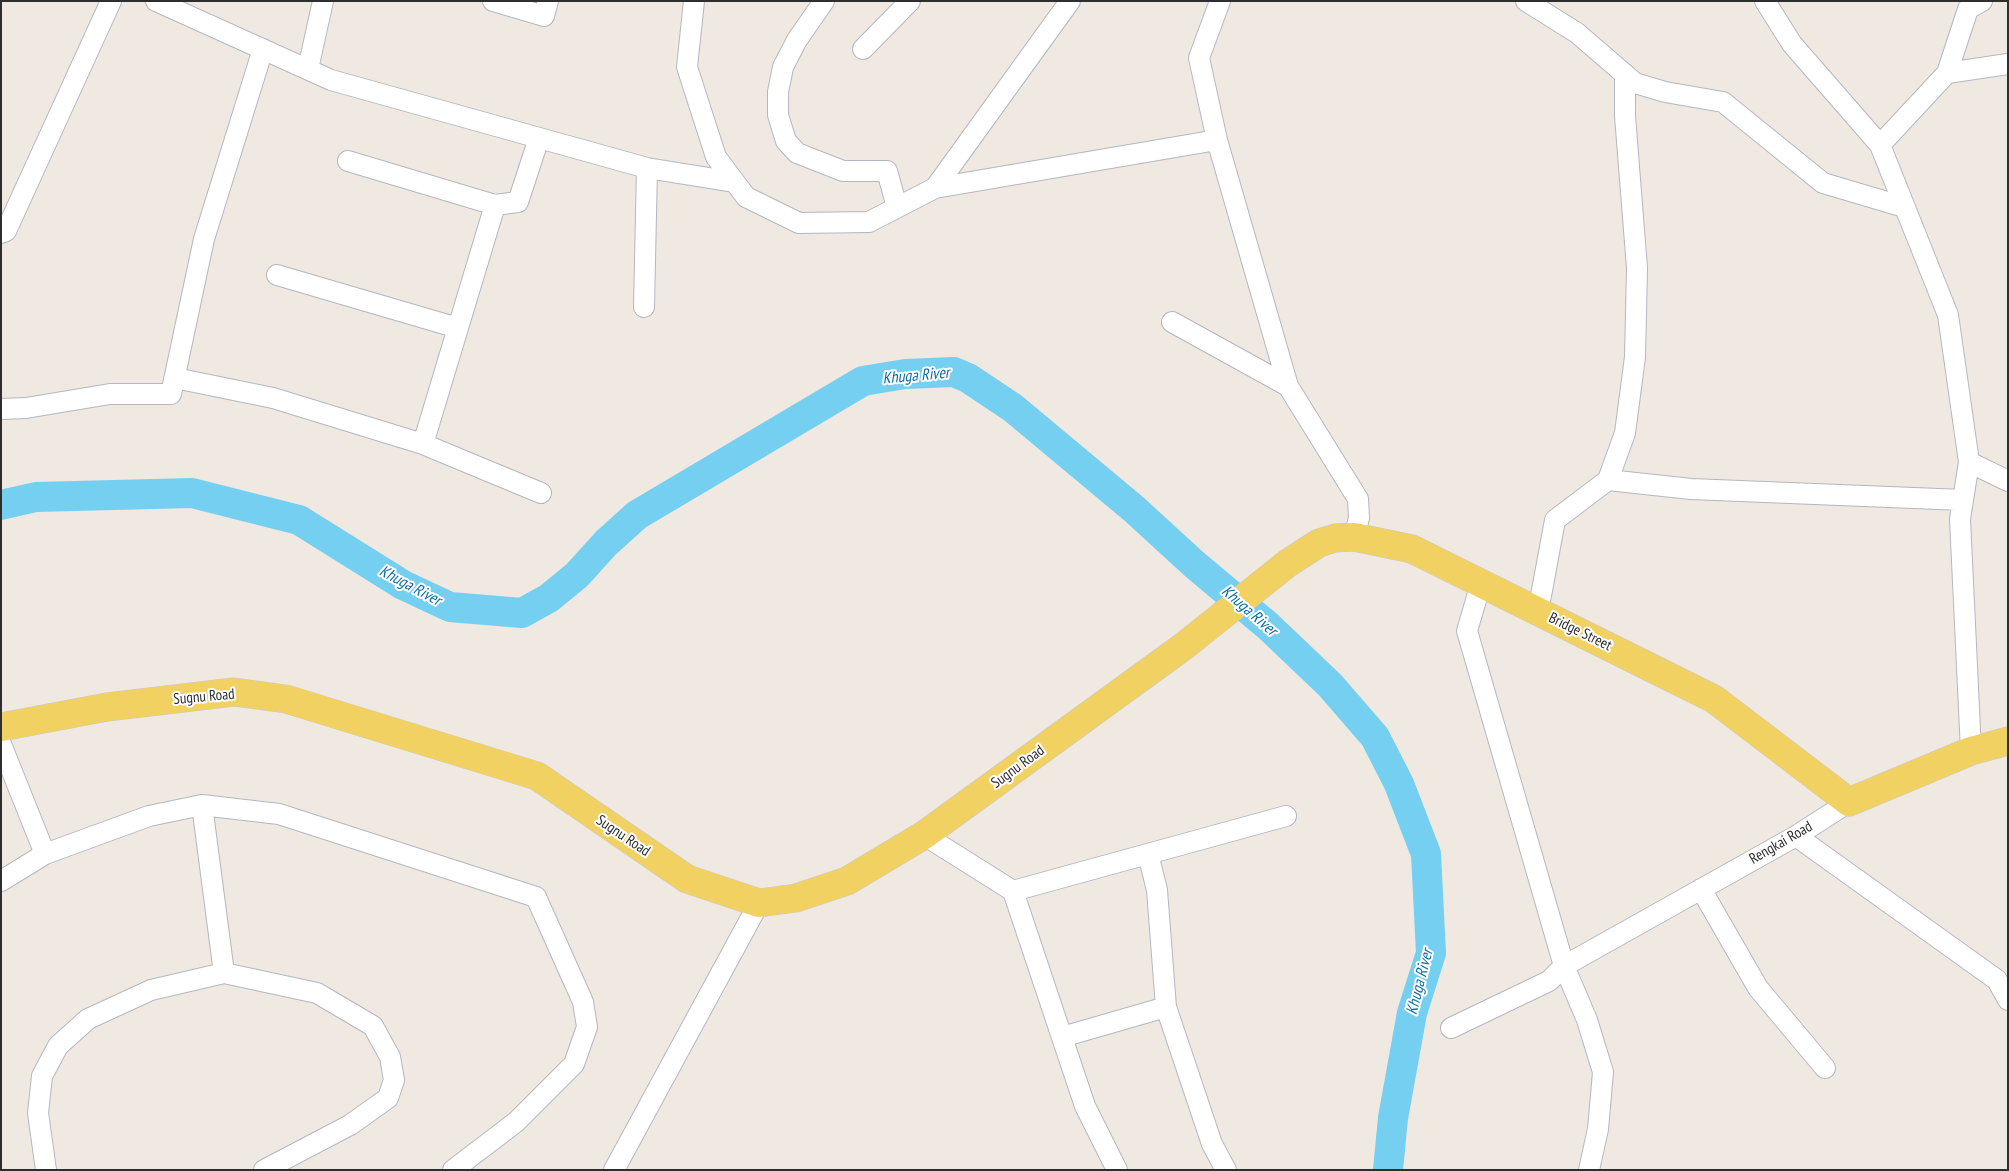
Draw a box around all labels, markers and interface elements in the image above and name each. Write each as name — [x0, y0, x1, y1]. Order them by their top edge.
water label: Khuga River — [882, 364, 950, 388]
water label: Khuga River — [376, 562, 444, 610]
water label: Khuga River — [1217, 582, 1281, 640]
street label: Bridge Street — [1546, 609, 1614, 655]
street label: Sugnu Road — [173, 685, 235, 709]
street label: Sugnu Road — [988, 742, 1048, 792]
street label: Sugnu Road — [593, 811, 653, 861]
street label: Rengkai Road — [1746, 818, 1816, 868]
water label: Khuga River — [1403, 947, 1437, 1017]

